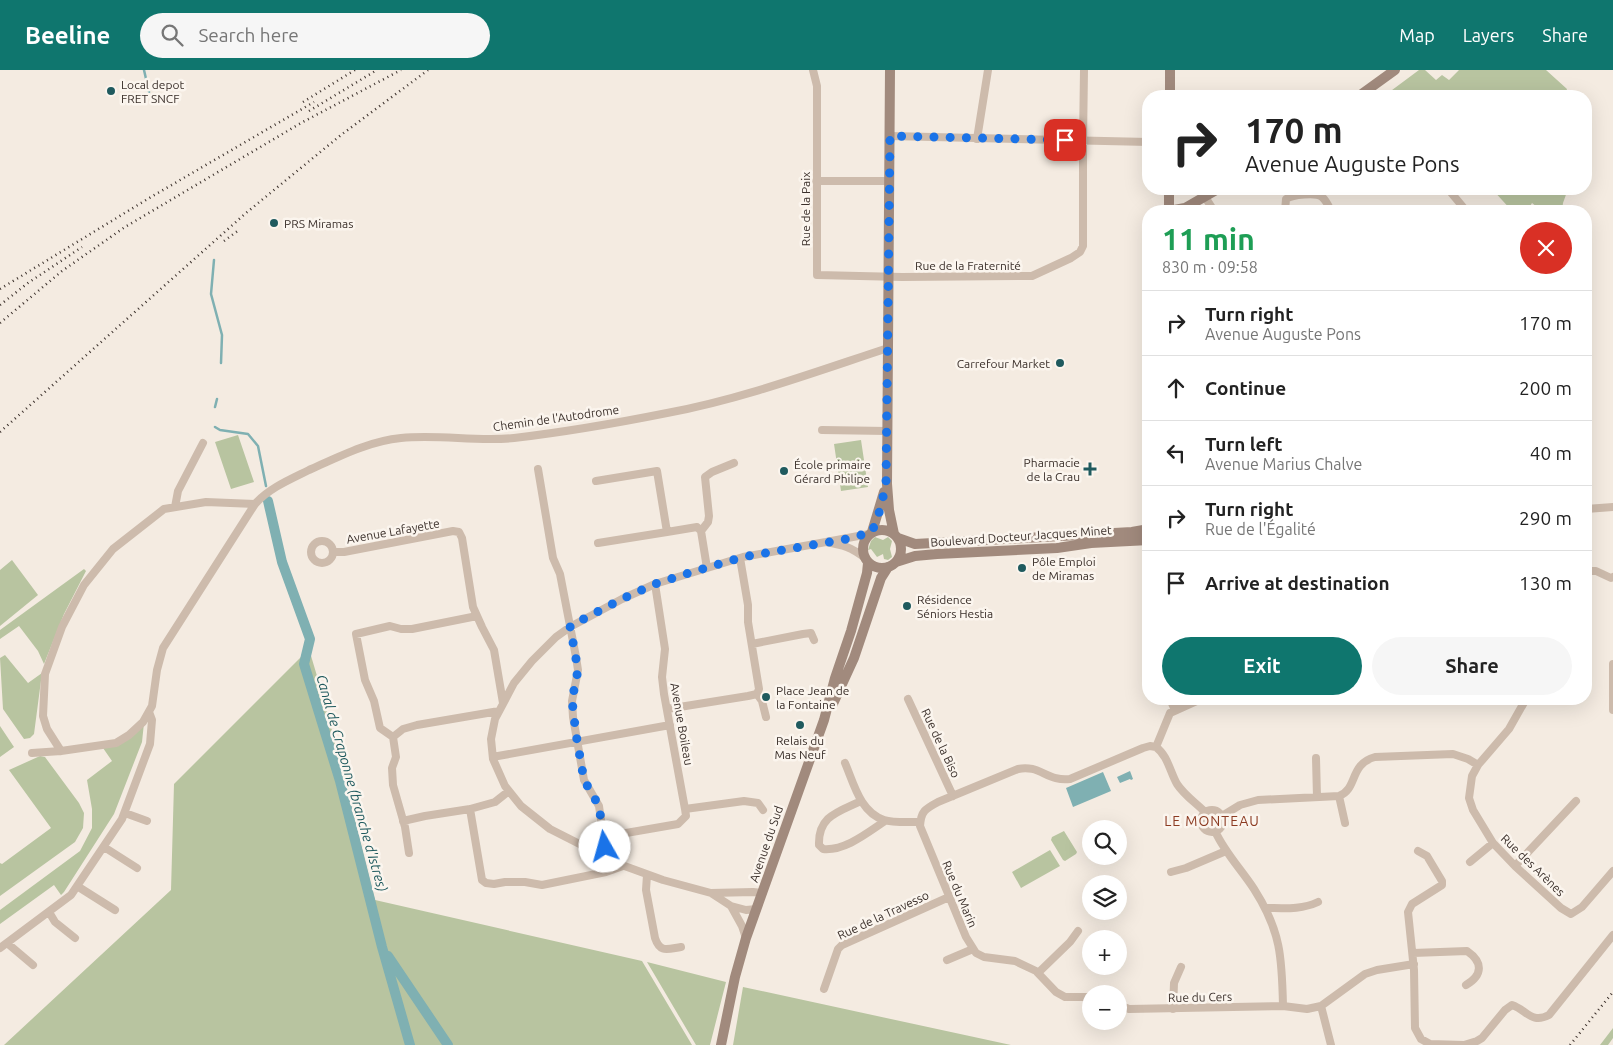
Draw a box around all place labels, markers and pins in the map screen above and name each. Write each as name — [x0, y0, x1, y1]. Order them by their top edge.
place label: Local depot FRET SNCF — [121, 78, 184, 105]
marker: Local depot FRET SNCF — [105, 85, 117, 97]
pin — [1044, 119, 1086, 161]
marker: PRS Miramas — [268, 217, 280, 229]
place label: PRS Miramas — [284, 217, 353, 230]
place label: Carrefour Market — [957, 357, 1050, 370]
marker: Carrefour Market — [1054, 357, 1066, 369]
place label: Pharmacie de la Crau — [1024, 456, 1080, 483]
place label: École primaire Gérard Philipe — [794, 458, 871, 485]
marker: Pharmacie de la Crau — [1084, 463, 1096, 475]
marker: École primaire Gérard Philipe — [778, 465, 790, 477]
place label: Pôle Emploi de Miramas — [1032, 555, 1096, 582]
marker: Pôle Emploi de Miramas — [1016, 562, 1028, 574]
place label: Résidence Séniors Hestia — [917, 593, 993, 620]
marker: Résidence Séniors Hestia — [901, 600, 913, 612]
place label: Place Jean de la Fontaine — [776, 684, 849, 711]
marker: Place Jean de la Fontaine — [760, 691, 772, 703]
marker: Relais du Mas Neuf — [794, 719, 806, 731]
place label: Relais du Mas Neuf — [774, 734, 826, 761]

